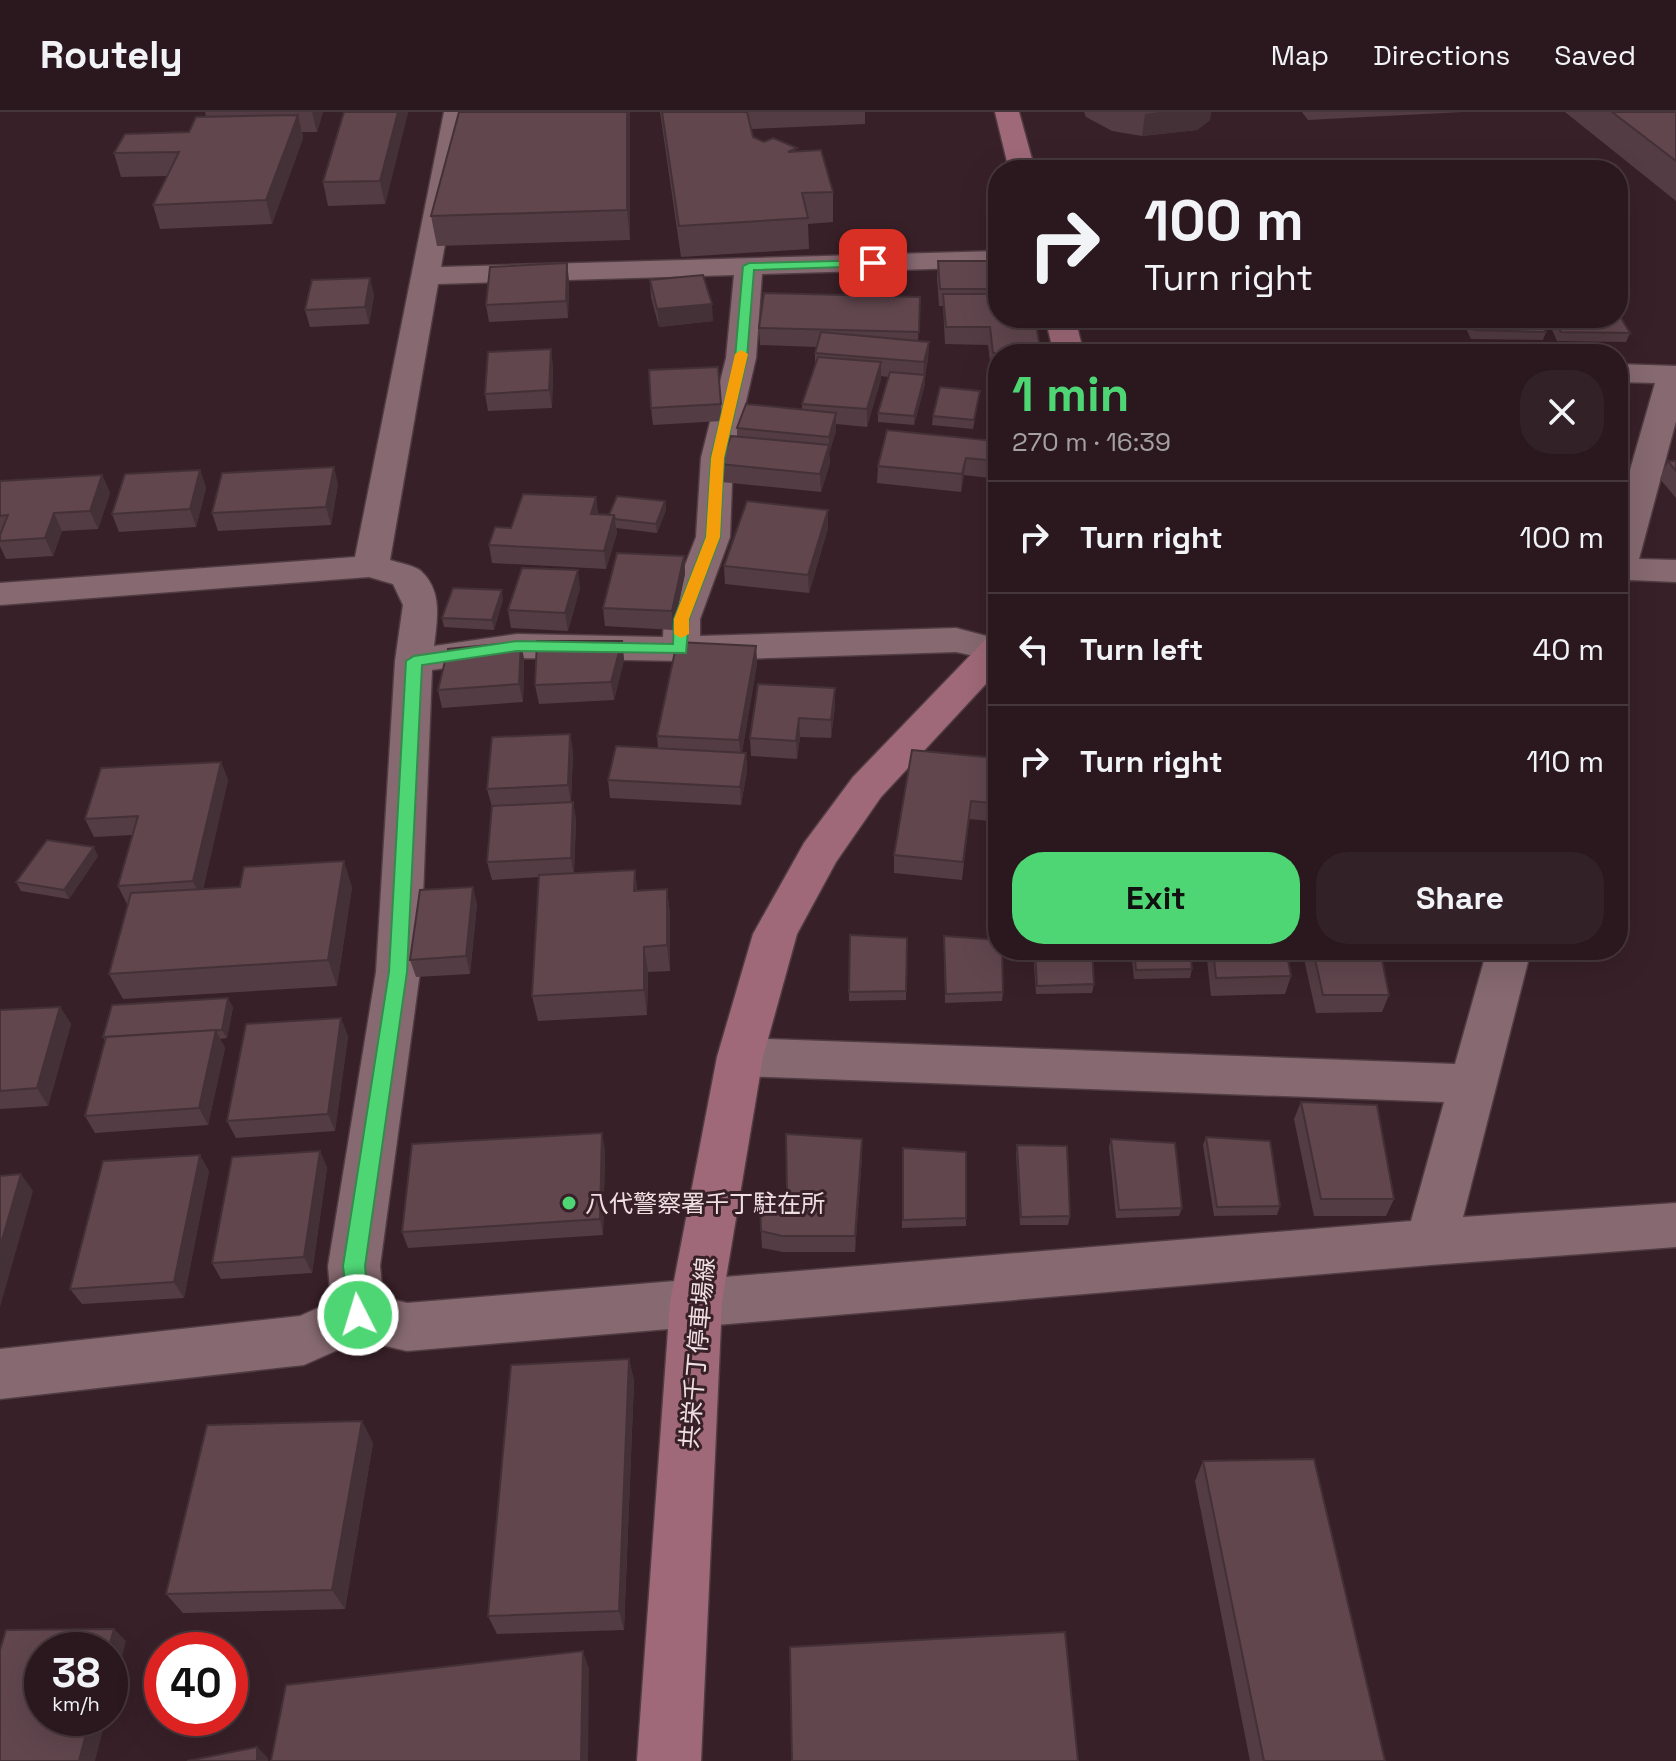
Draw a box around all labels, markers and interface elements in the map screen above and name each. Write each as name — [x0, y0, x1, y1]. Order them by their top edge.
text: Routely — [40, 31, 183, 79]
text: Map — [1271, 37, 1329, 73]
text: Directions — [1373, 37, 1510, 73]
text: Saved — [1554, 37, 1636, 73]
text: 100 m — [1144, 185, 1304, 256]
icon: right — [1012, 192, 1116, 296]
pin — [839, 229, 907, 297]
icon: arrive — [851, 241, 895, 285]
text: Turn right — [1144, 255, 1313, 301]
text: 1 min — [1012, 364, 1129, 425]
button: close — [1520, 370, 1604, 454]
text: 270 m · 16:39 — [1012, 425, 1171, 459]
icon: right — [1012, 515, 1056, 559]
text: Turn right — [1080, 518, 1223, 557]
text: 100 m — [1519, 518, 1604, 557]
icon: left — [1012, 627, 1056, 671]
text: Turn left — [1080, 630, 1203, 669]
text: 40 m — [1533, 630, 1604, 669]
icon: right — [1012, 739, 1056, 783]
text: Turn right — [1080, 742, 1223, 781]
text: 110 m — [1526, 742, 1604, 781]
button: Exit — [1012, 852, 1300, 944]
button: Share — [1316, 852, 1604, 944]
place label: 八代警察署千丁駐在所 — [585, 1188, 825, 1219]
marker: 八代警察署千丁駐在所 — [560, 1194, 578, 1212]
street label: 共栄千丁停車場線 — [673, 1256, 721, 1450]
position arrow — [316, 1273, 400, 1357]
speed limit sign: 40 — [144, 1632, 248, 1736]
text: 38 — [52, 1648, 100, 1699]
text: km/h — [52, 1691, 100, 1717]

